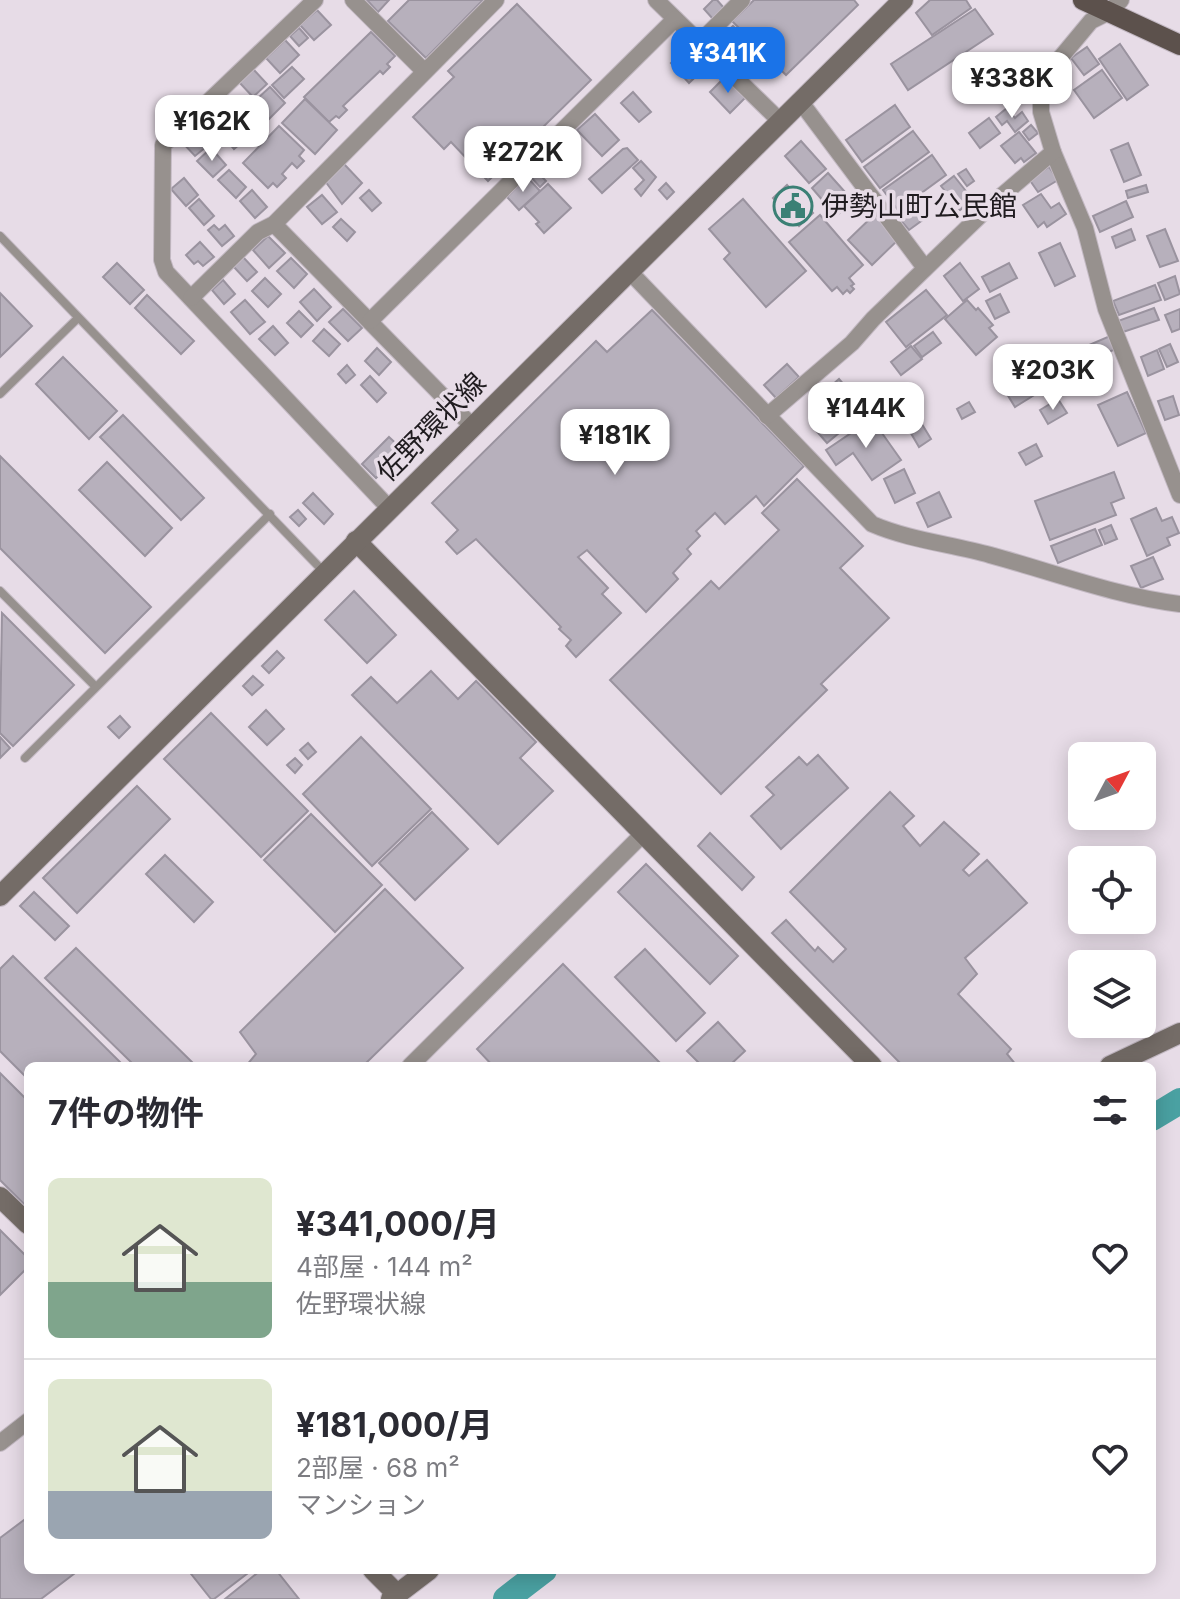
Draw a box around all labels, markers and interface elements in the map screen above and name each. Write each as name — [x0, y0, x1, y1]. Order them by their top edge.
pin: ¥341K — [672, 27, 784, 95]
text: ¥341K — [689, 37, 767, 68]
pin: ¥338K — [956, 52, 1068, 120]
text: ¥338K — [970, 62, 1054, 93]
pin: ¥162K — [156, 95, 268, 163]
text: ¥162K — [173, 105, 251, 136]
pin: ¥272K — [467, 126, 579, 194]
text: ¥272K — [482, 136, 564, 167]
public building icon: 伊勢山町公民館 — [772, 185, 814, 227]
place label: 伊勢山町公民館 — [821, 189, 1017, 223]
pin: ¥203K — [997, 344, 1109, 412]
text: ¥203K — [1011, 354, 1095, 385]
street label: 佐野環状線 — [369, 365, 493, 489]
pin: ¥144K — [810, 382, 922, 450]
text: ¥144K — [826, 392, 906, 423]
pin: ¥181K — [559, 409, 671, 477]
text: ¥181K — [579, 419, 651, 450]
north arrow — [1068, 742, 1156, 830]
map controls — [1068, 742, 1156, 1038]
button: locate — [1068, 846, 1156, 934]
button: layers — [1068, 950, 1156, 1038]
icon: filters — [1088, 1088, 1132, 1132]
text: 7件の物件 — [48, 1092, 204, 1133]
text: ¥341,000/月 — [296, 1203, 500, 1244]
icon: home — [112, 1210, 208, 1306]
icon: heart — [1088, 1236, 1132, 1280]
text: 4部屋 · 144 m² — [296, 1251, 473, 1282]
text: 佐野環状線 — [296, 1288, 426, 1319]
text: ¥181,000/月 — [296, 1404, 493, 1445]
icon: home — [112, 1411, 208, 1507]
icon: heart — [1088, 1437, 1132, 1481]
text: 2部屋 · 68 m² — [296, 1452, 460, 1483]
text: マンション — [296, 1489, 426, 1520]

